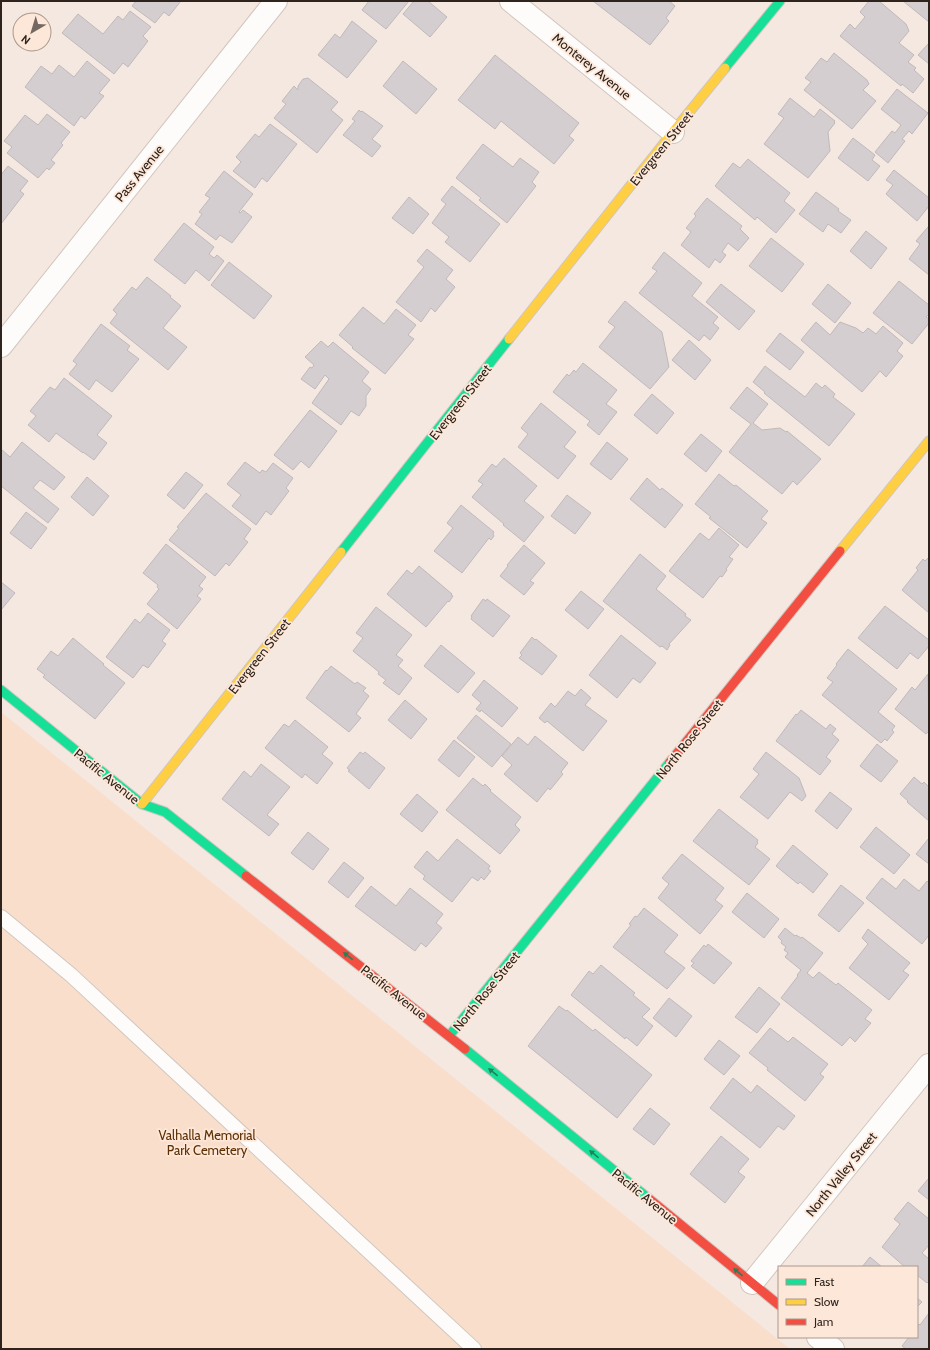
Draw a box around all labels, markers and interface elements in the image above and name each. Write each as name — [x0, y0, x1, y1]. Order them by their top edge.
north arrow — [12, 12, 52, 52]
street label: Monterey Avenue — [549, 29, 635, 103]
text: N — [18, 32, 33, 48]
street label: Evergreen Street — [626, 107, 696, 189]
street label: Pass Avenue — [111, 141, 167, 205]
street label: Evergreen Street — [426, 361, 495, 443]
street label: Evergreen Street — [225, 615, 294, 697]
street label: North Rose Street — [652, 696, 726, 782]
street label: Pacific Avenue — [71, 745, 143, 807]
street label: North Rose Street — [449, 948, 523, 1034]
one-way arrow — [342, 951, 353, 960]
street label: Pacific Avenue — [358, 961, 430, 1023]
one-way arrow — [488, 1067, 499, 1076]
park label: Valhalla Memorial Park Cemetery — [158, 1127, 256, 1158]
street label: North Valley Street — [802, 1128, 880, 1219]
one-way arrow — [588, 1150, 599, 1158]
street label: Pacific Avenue — [609, 1165, 681, 1227]
legend — [778, 1266, 918, 1338]
one-way arrow — [732, 1267, 743, 1276]
text: Fast — [814, 1274, 834, 1289]
text: Slow — [814, 1294, 839, 1309]
text: Jam — [813, 1314, 833, 1329]

